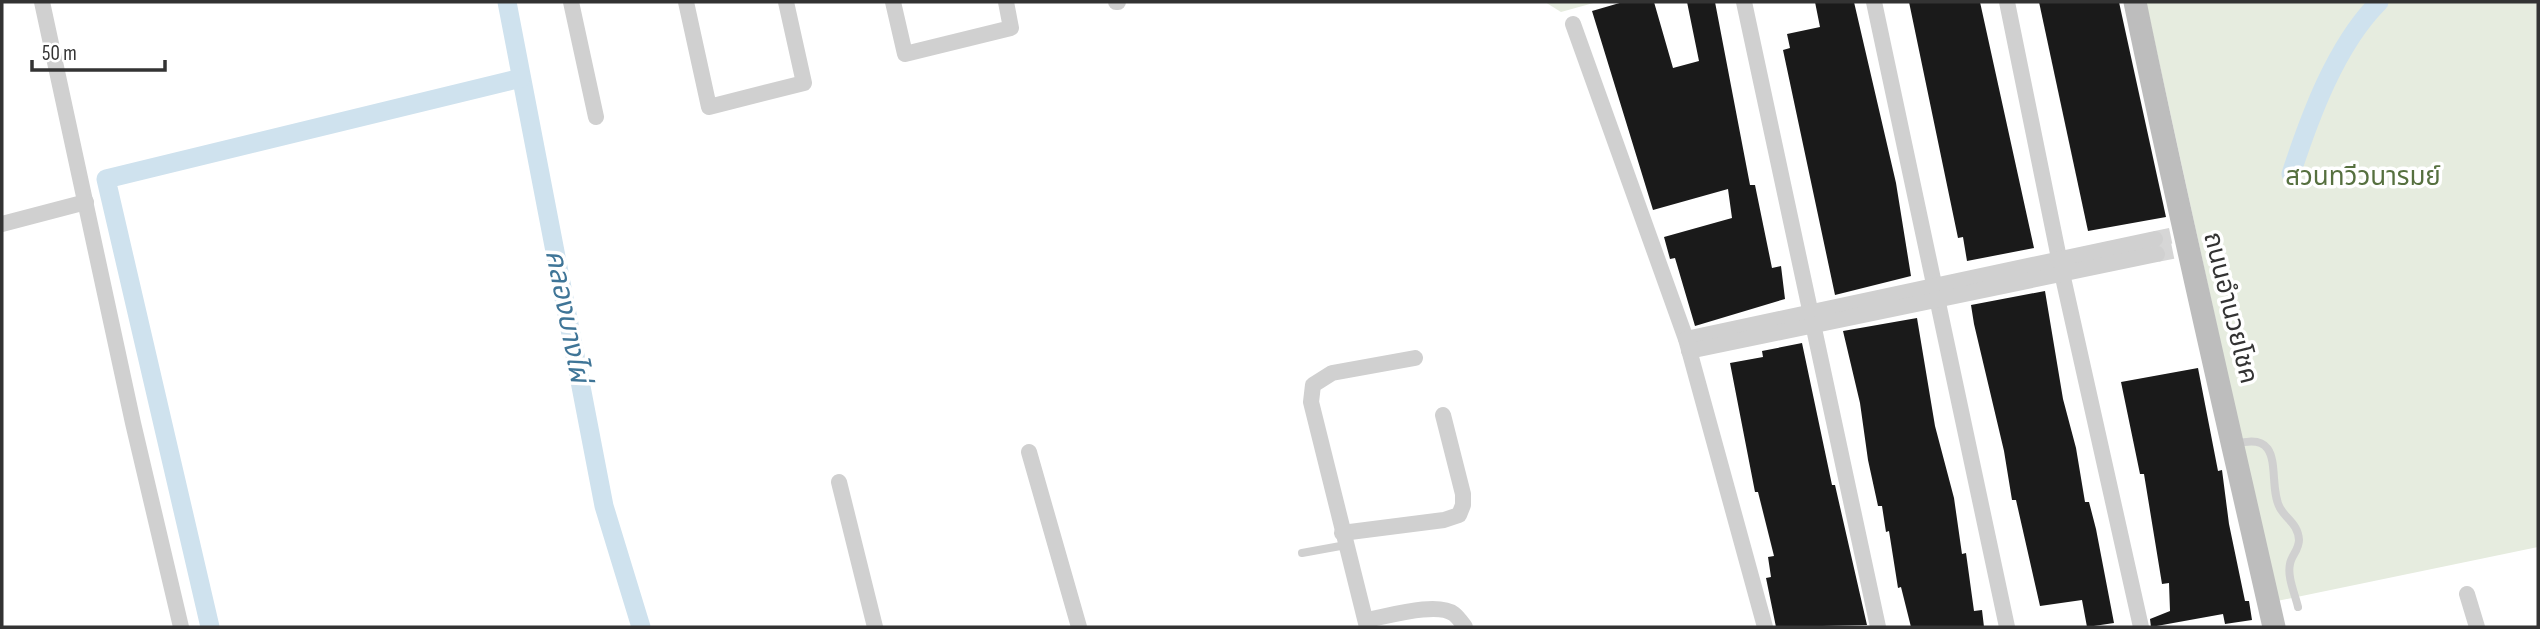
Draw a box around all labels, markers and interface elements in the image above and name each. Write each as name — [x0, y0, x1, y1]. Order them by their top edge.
scale bar — [32, 28, 164, 72]
text: 50 m — [42, 41, 77, 66]
park label: สวนทวีวนารมย์ — [2285, 162, 2441, 193]
street label: ถนนอำนวยโชค — [2196, 229, 2264, 387]
water label: คลองบางไผ่ — [538, 247, 597, 389]

